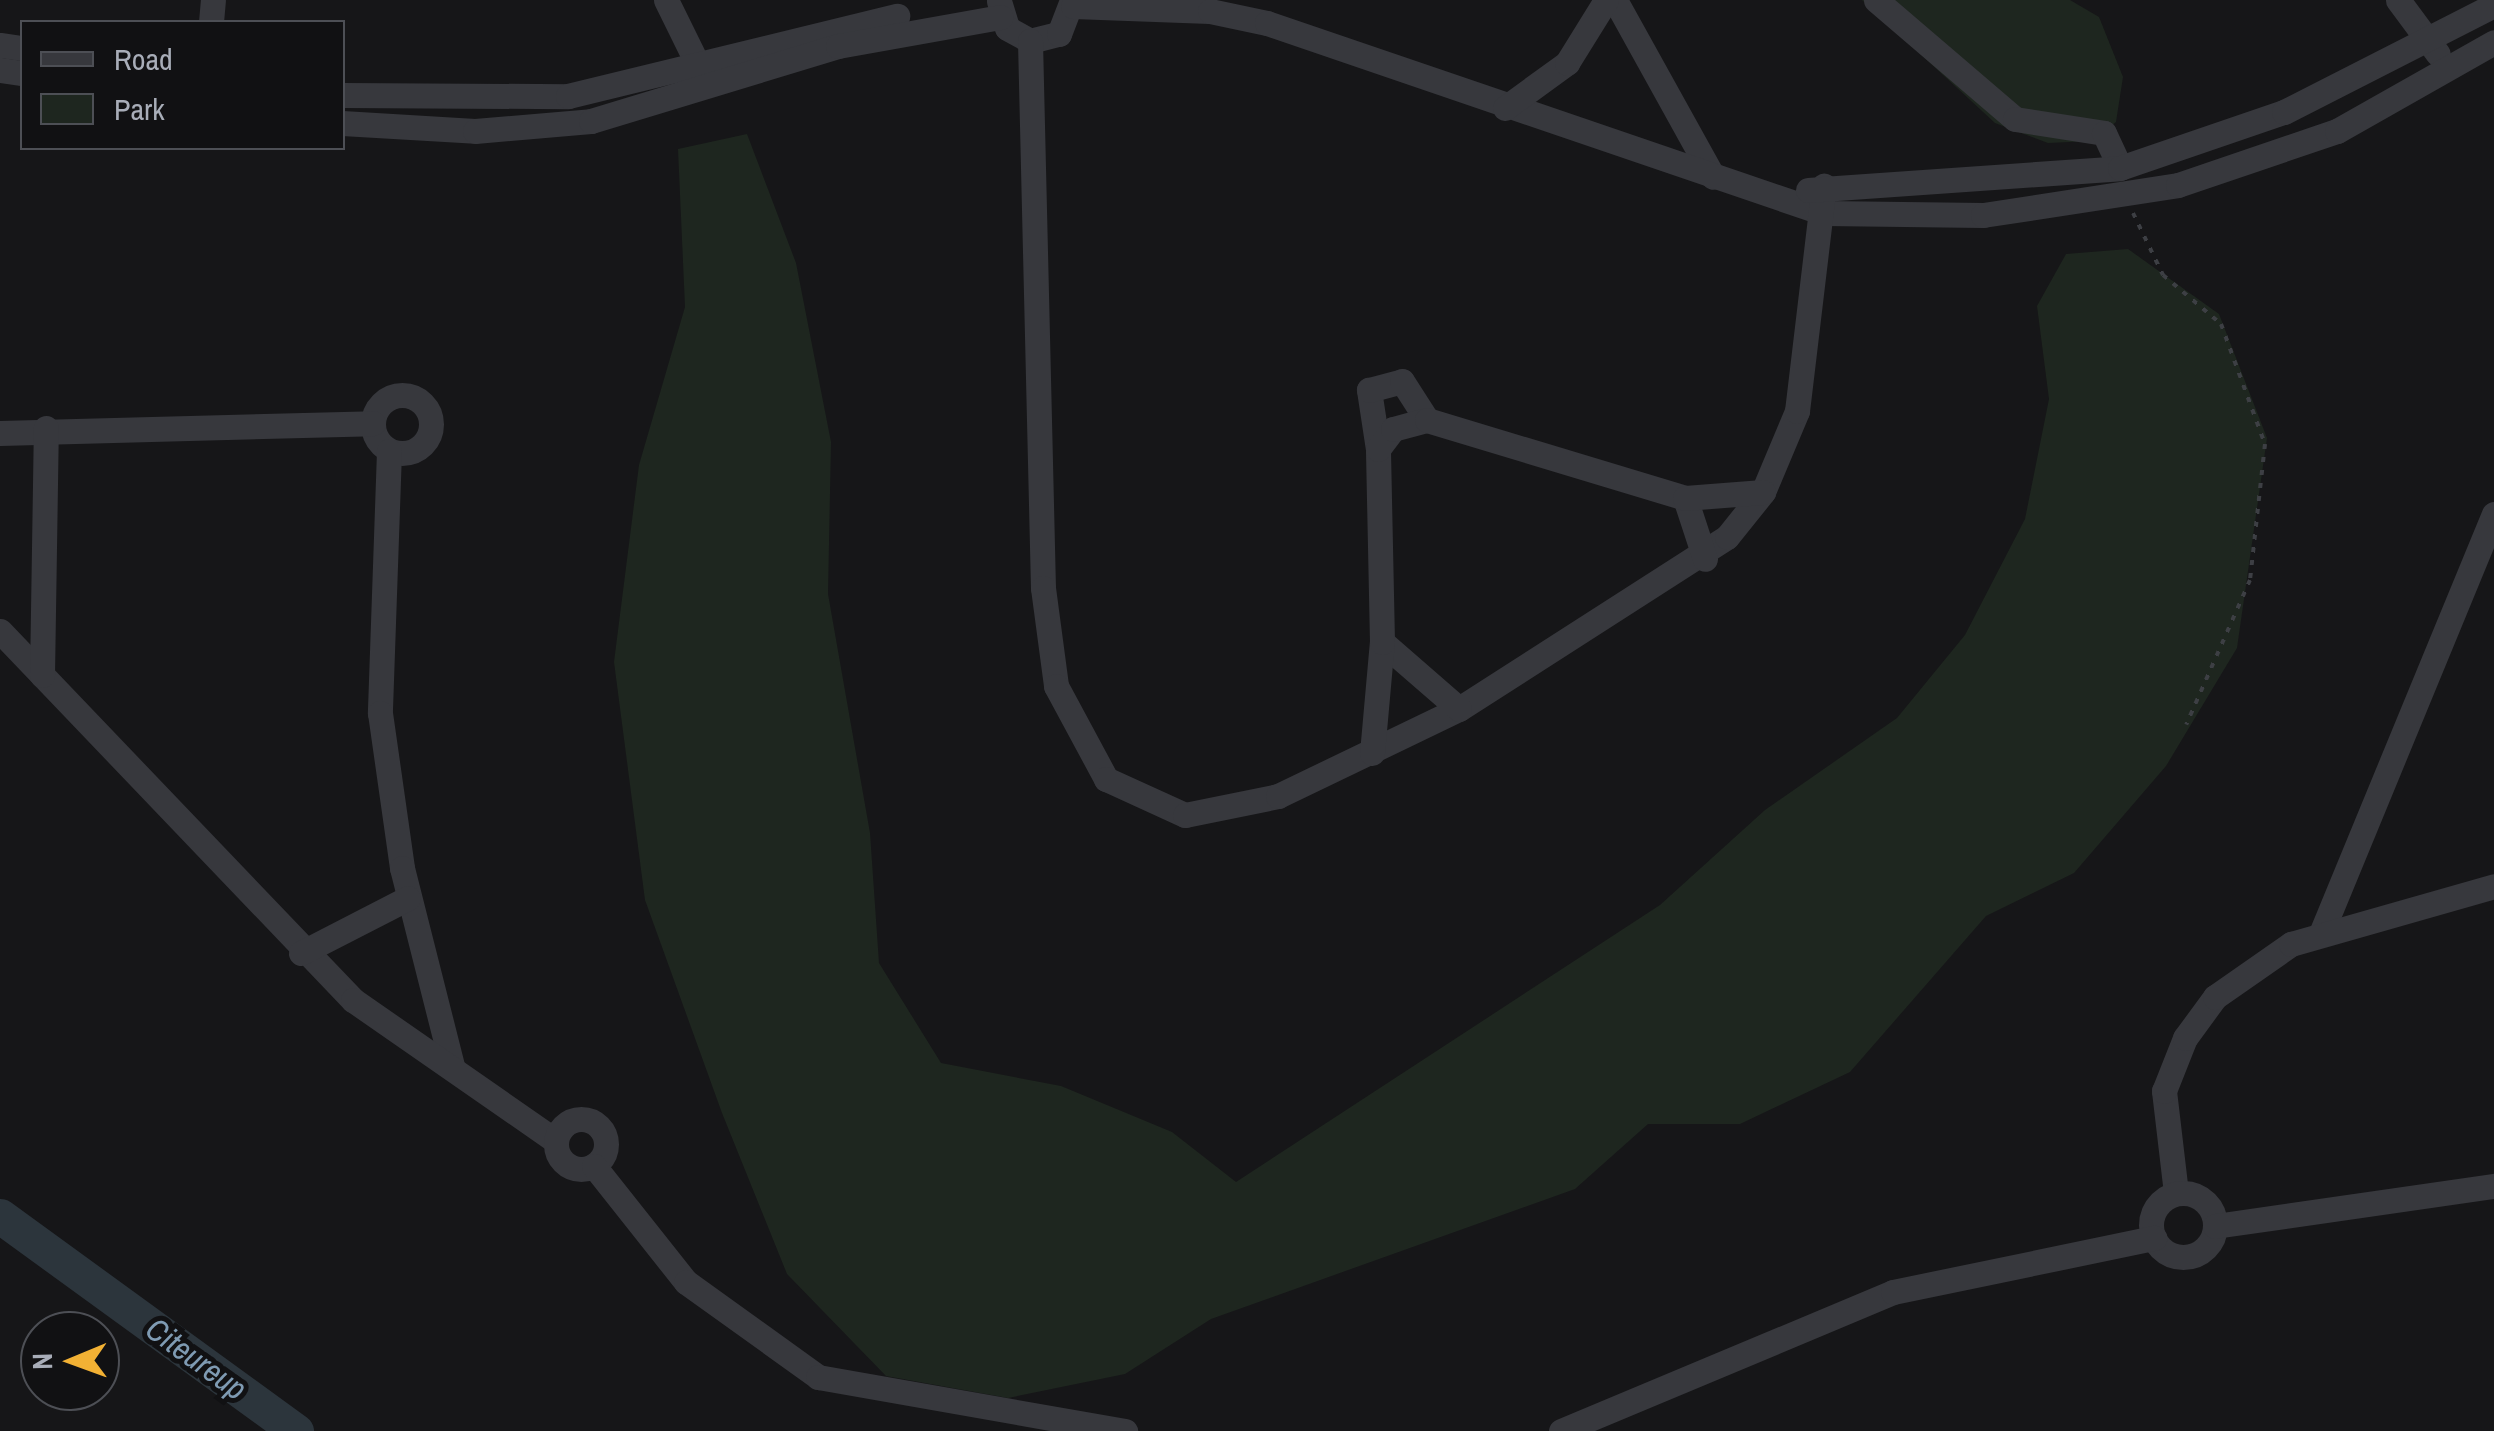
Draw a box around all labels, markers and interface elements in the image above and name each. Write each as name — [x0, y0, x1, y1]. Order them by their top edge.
legend — [20, 20, 345, 150]
text: Road — [114, 39, 173, 79]
text: Park — [114, 89, 165, 129]
water label: Citeureup — [138, 1310, 254, 1408]
north arrow — [20, 1311, 120, 1411]
text: N — [23, 1353, 61, 1370]

